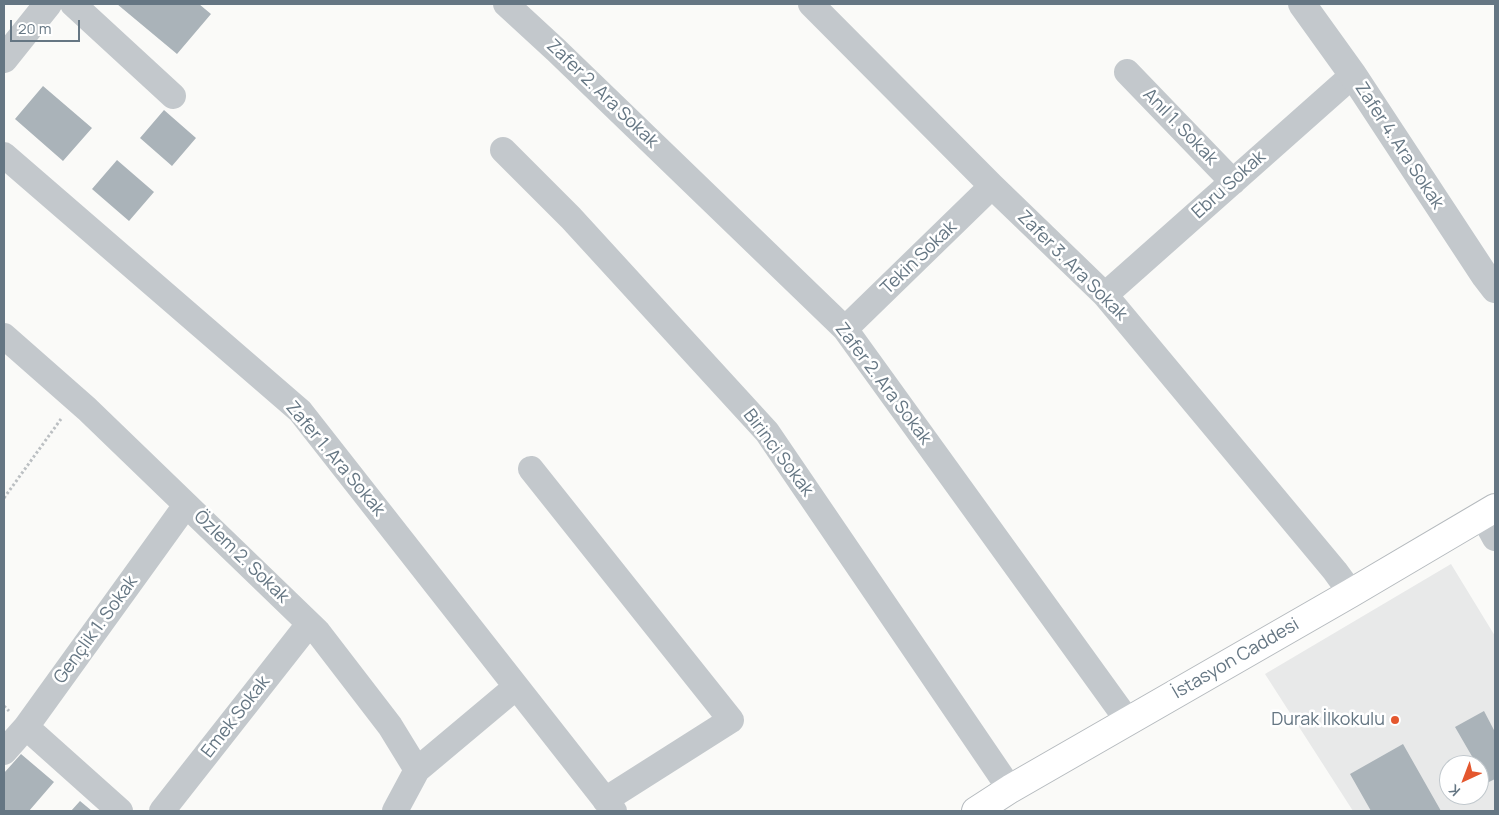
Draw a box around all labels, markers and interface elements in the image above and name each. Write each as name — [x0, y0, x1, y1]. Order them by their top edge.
scale bar — [12, 10, 82, 42]
text: 20 m — [18, 18, 51, 39]
street label: Zafer 2. Ara Sokak — [542, 35, 662, 153]
street label: Zafer 4. Ara Sokak — [1350, 79, 1448, 213]
street label: Anıl 1. Sokak — [1138, 84, 1222, 170]
street label: Ebru Sokak — [1188, 146, 1270, 224]
street label: Zafer 3. Ara Sokak — [1013, 207, 1131, 325]
street label: Tekin Sokak — [877, 217, 961, 299]
street label: Zafer 2. Ara Sokak — [830, 319, 936, 449]
street label: Zafer 1. Ara Sokak — [281, 397, 389, 521]
street label: Birinci Sokak — [738, 405, 818, 501]
street label: Özlem 2. Sokak — [189, 506, 293, 608]
street label: Gençlik 1. Sokak — [50, 572, 142, 688]
street label: İstasyon Caddesi — [1169, 614, 1303, 704]
street label: Emek Sokak — [197, 672, 275, 762]
place label: Durak İlkokulu — [1271, 709, 1385, 731]
marker: Durak İlkokulu — [1389, 714, 1401, 726]
north arrow — [1439, 755, 1489, 805]
text: K — [1444, 781, 1464, 801]

